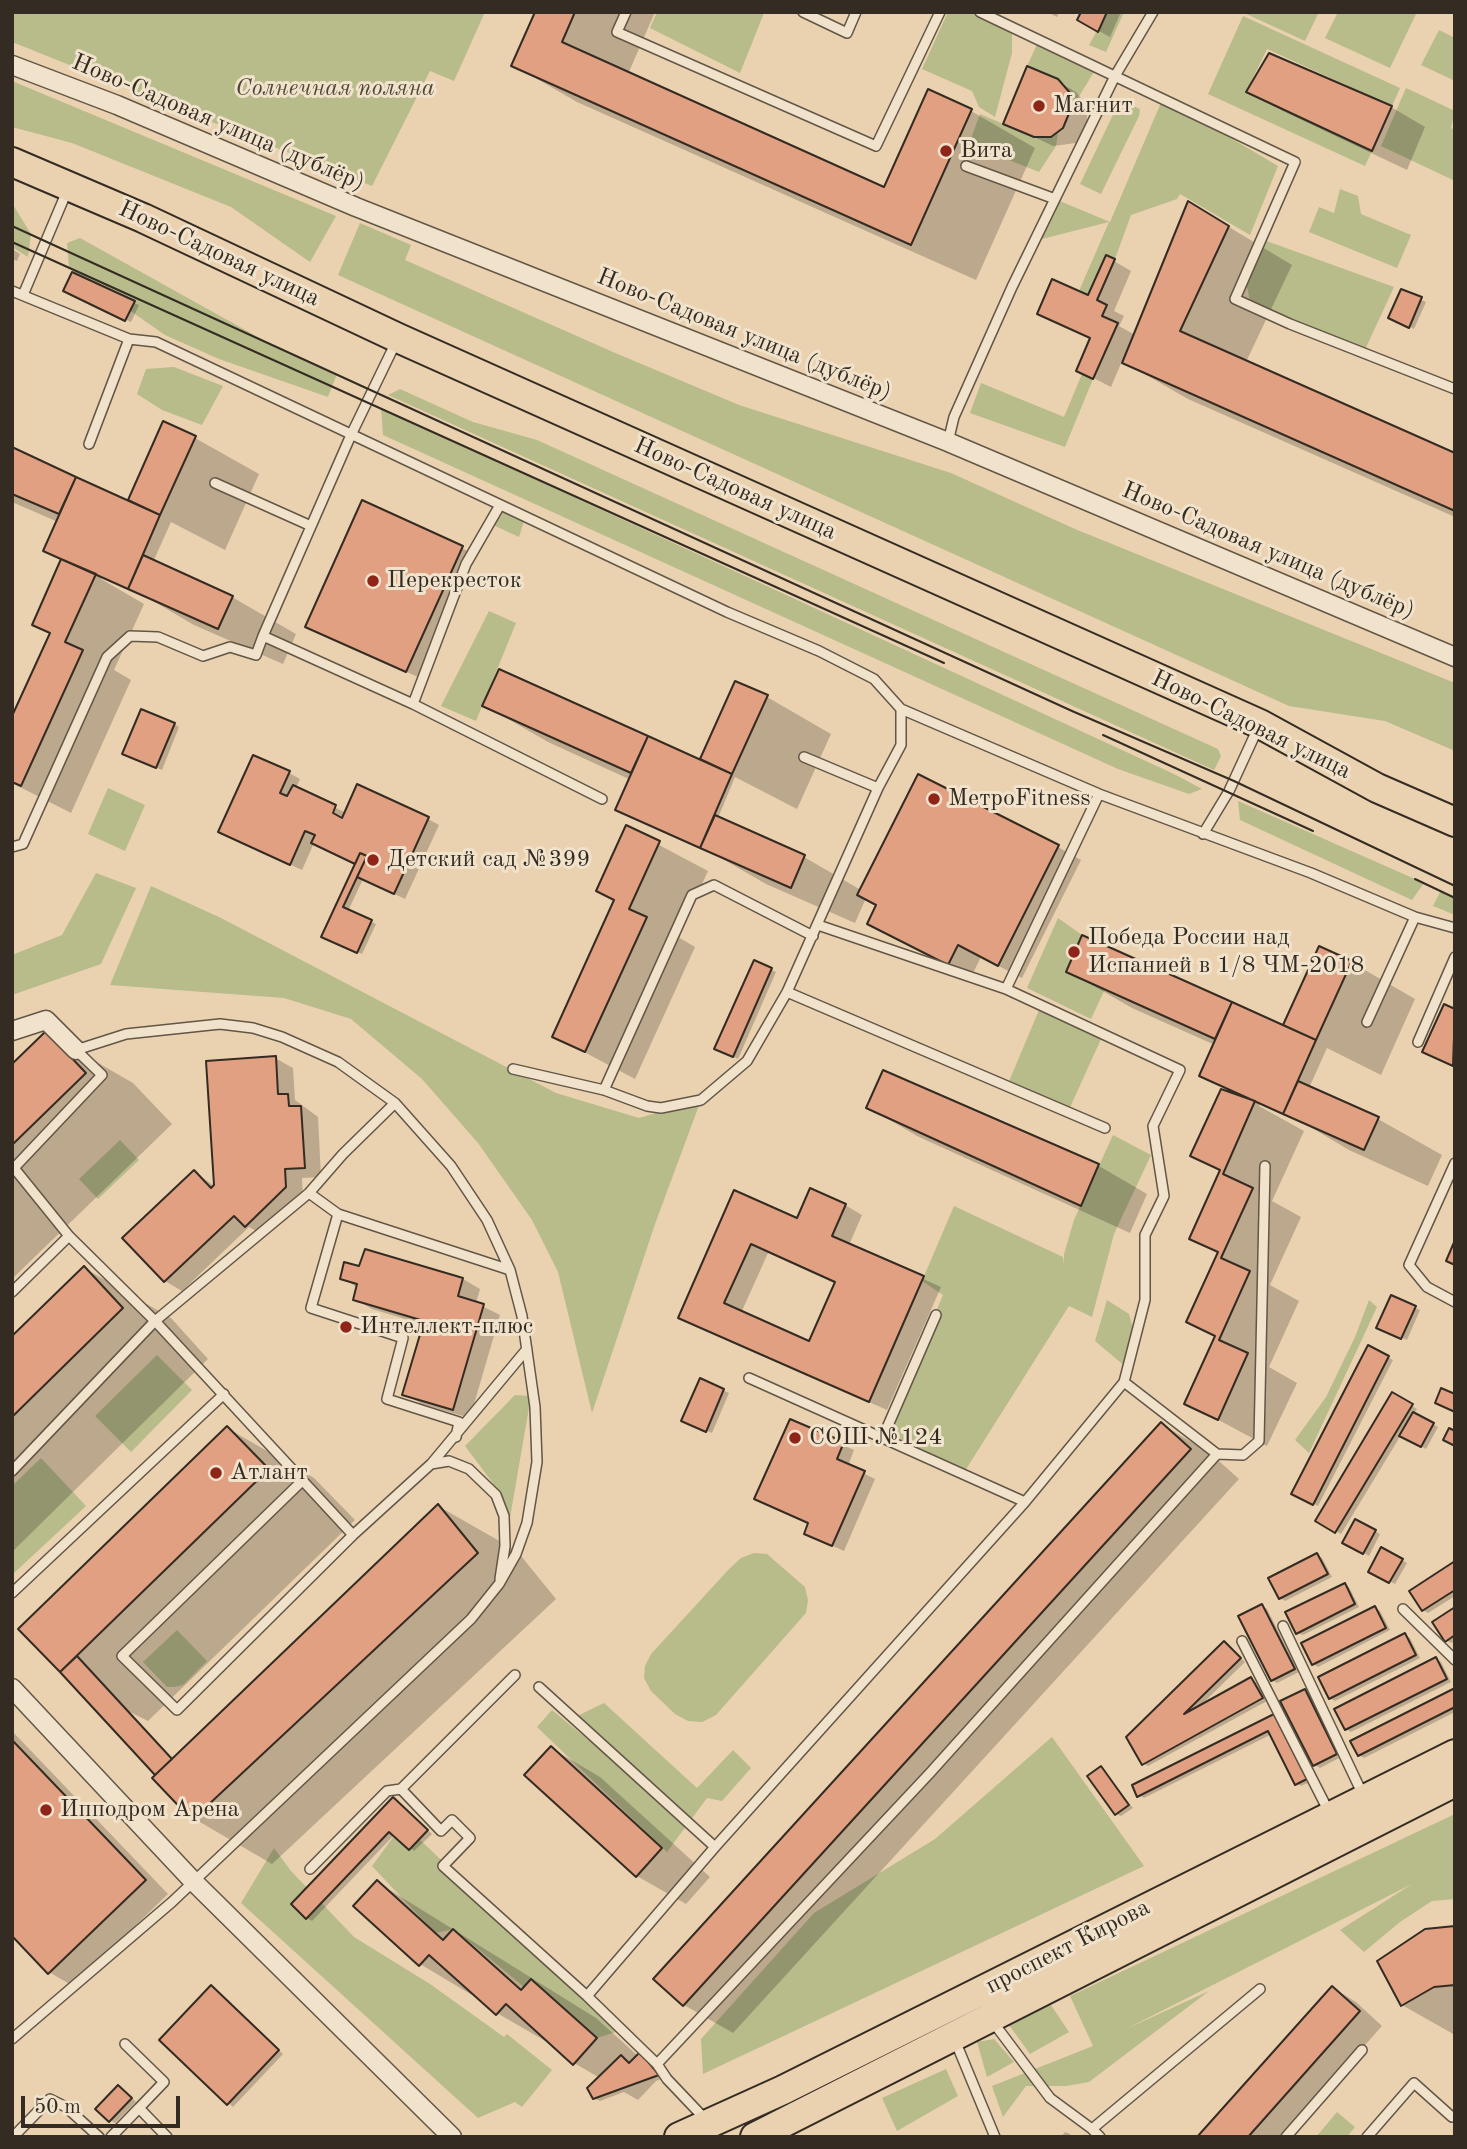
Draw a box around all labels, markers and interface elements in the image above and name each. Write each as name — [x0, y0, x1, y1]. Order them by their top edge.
street label: Ново-Садовая улица (дублёр) — [67, 48, 369, 198]
park label: Солнечная поляна — [235, 75, 435, 103]
place label: Магнит — [1053, 92, 1133, 120]
marker: Магнит — [1031, 98, 1047, 114]
place label: Вита — [960, 137, 1013, 165]
marker: Вита — [938, 143, 954, 159]
street label: Ново-Садовая улица — [114, 195, 324, 313]
street label: Ново-Садовая улица (дублёр) — [593, 263, 895, 407]
street label: Ново-Садовая улица — [629, 431, 841, 547]
street label: Ново-Садовая улица (дублёр) — [1117, 476, 1419, 626]
place label: Перекресток — [387, 567, 522, 595]
marker: Перекресток — [365, 573, 381, 589]
street label: Ново-Садовая улица — [1146, 664, 1356, 786]
place label: МетроFitness — [948, 785, 1091, 813]
marker: МетроFitness — [926, 791, 942, 807]
place label: Детский сад №399 — [387, 846, 590, 874]
marker: Детский сад №399 — [365, 852, 381, 868]
place label: Победа России над Испанией в 1/8 ЧМ-2018 — [1088, 924, 1365, 980]
marker: Победа России над Испанией в 1/8 ЧМ-2018 — [1066, 944, 1082, 960]
place label: Интеллект-плюс — [360, 1313, 533, 1341]
marker: Интеллект-плюс — [338, 1319, 354, 1335]
place label: СОШ №124 — [809, 1424, 942, 1452]
marker: СОШ №124 — [787, 1430, 803, 1446]
place label: Атлант — [230, 1459, 308, 1487]
marker: Атлант — [208, 1465, 224, 1481]
place label: Ипподром Арена — [60, 1796, 239, 1824]
marker: Ипподром Арена — [38, 1802, 54, 1818]
street label: проспект Кирова — [981, 1893, 1155, 2001]
scale bar — [24, 2082, 184, 2126]
text: 50 m — [34, 2097, 81, 2118]

